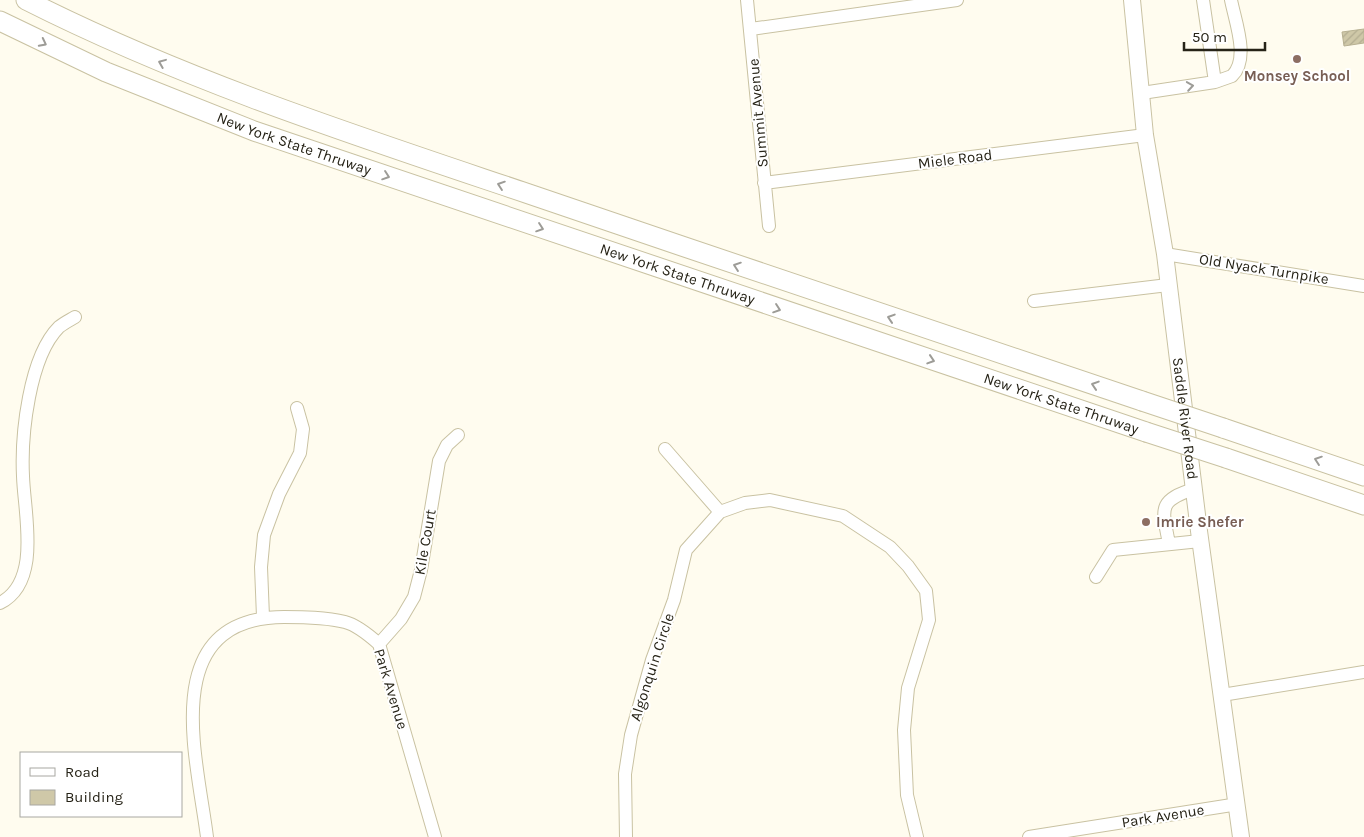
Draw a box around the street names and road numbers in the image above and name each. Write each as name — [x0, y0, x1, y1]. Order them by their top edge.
street label: Summit Avenue — [744, 58, 772, 168]
street label: New York State Thruway — [214, 108, 374, 179]
street label: Miele Road — [917, 146, 993, 172]
street label: New York State Thruway — [598, 239, 757, 308]
street label: Old Nyack Turnpike — [1198, 250, 1330, 288]
street label: Saddle River Road — [1169, 356, 1202, 481]
street label: New York State Thruway — [981, 369, 1141, 438]
street label: Kile Court — [410, 507, 440, 576]
street label: Algonquin Circle — [626, 611, 678, 723]
street label: Park Avenue — [370, 647, 412, 731]
street label: Park Avenue — [1120, 801, 1206, 831]

